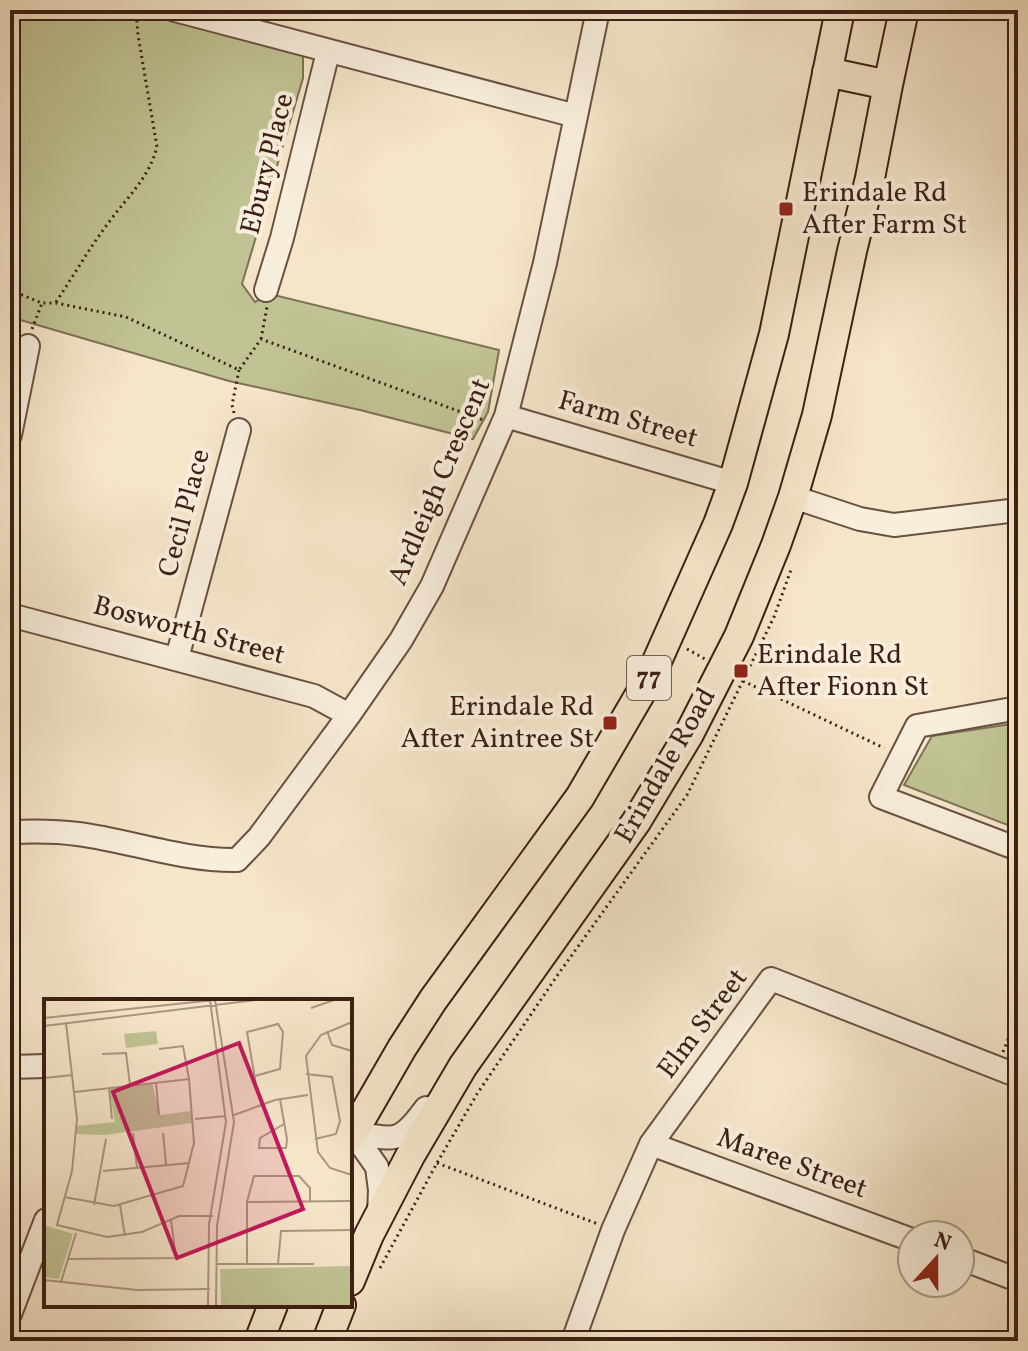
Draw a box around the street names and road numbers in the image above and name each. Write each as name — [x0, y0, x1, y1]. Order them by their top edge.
street label: Ebury Place — [232, 89, 304, 239]
street label: Ardleigh Crescent — [379, 372, 501, 592]
street label: Farm Street — [554, 381, 702, 459]
street label: Cecil Place — [149, 445, 221, 581]
street label: Bosworth Street — [89, 587, 289, 675]
road number: 77 — [627, 656, 671, 700]
street label: Erindale Road — [606, 681, 726, 851]
street label: Elm Street — [649, 961, 757, 1087]
street label: Maree Street — [711, 1119, 873, 1209]

